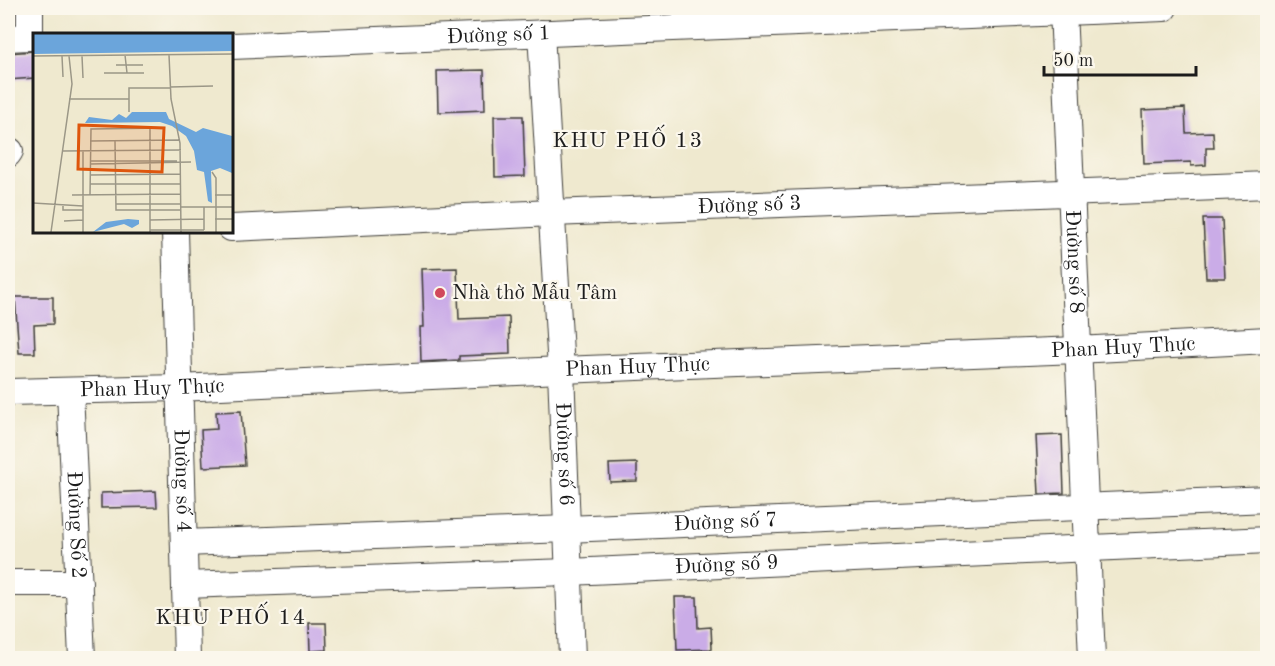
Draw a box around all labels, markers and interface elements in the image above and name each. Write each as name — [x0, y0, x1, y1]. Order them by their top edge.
street label: Đường số 1 — [446, 22, 551, 48]
inset map — [33, 33, 232, 232]
scale bar — [1044, 39, 1196, 77]
text: 50 m — [1053, 52, 1093, 70]
district label: KHU PHỐ 13 — [552, 124, 704, 152]
street label: Đường số 3 — [697, 192, 802, 218]
street label: Đường số 8 — [1061, 209, 1087, 314]
place label: Nhà thờ Mẫu Tâm — [452, 281, 617, 304]
marker: Nhà thờ Mẫu Tâm — [433, 286, 447, 300]
street label: Phan Huy Thực — [1050, 333, 1196, 362]
street label: Phan Huy Thực — [565, 354, 710, 380]
street label: Phan Huy Thực — [79, 375, 225, 401]
street label: Đường số 6 — [552, 402, 577, 507]
street label: Đường số 4 — [170, 429, 194, 533]
street label: Đường Số 2 — [63, 471, 89, 579]
street label: Đường số 7 — [673, 509, 778, 535]
street label: Đường số 9 — [674, 552, 779, 578]
district label: KHU PHỐ 14 — [155, 601, 307, 629]

